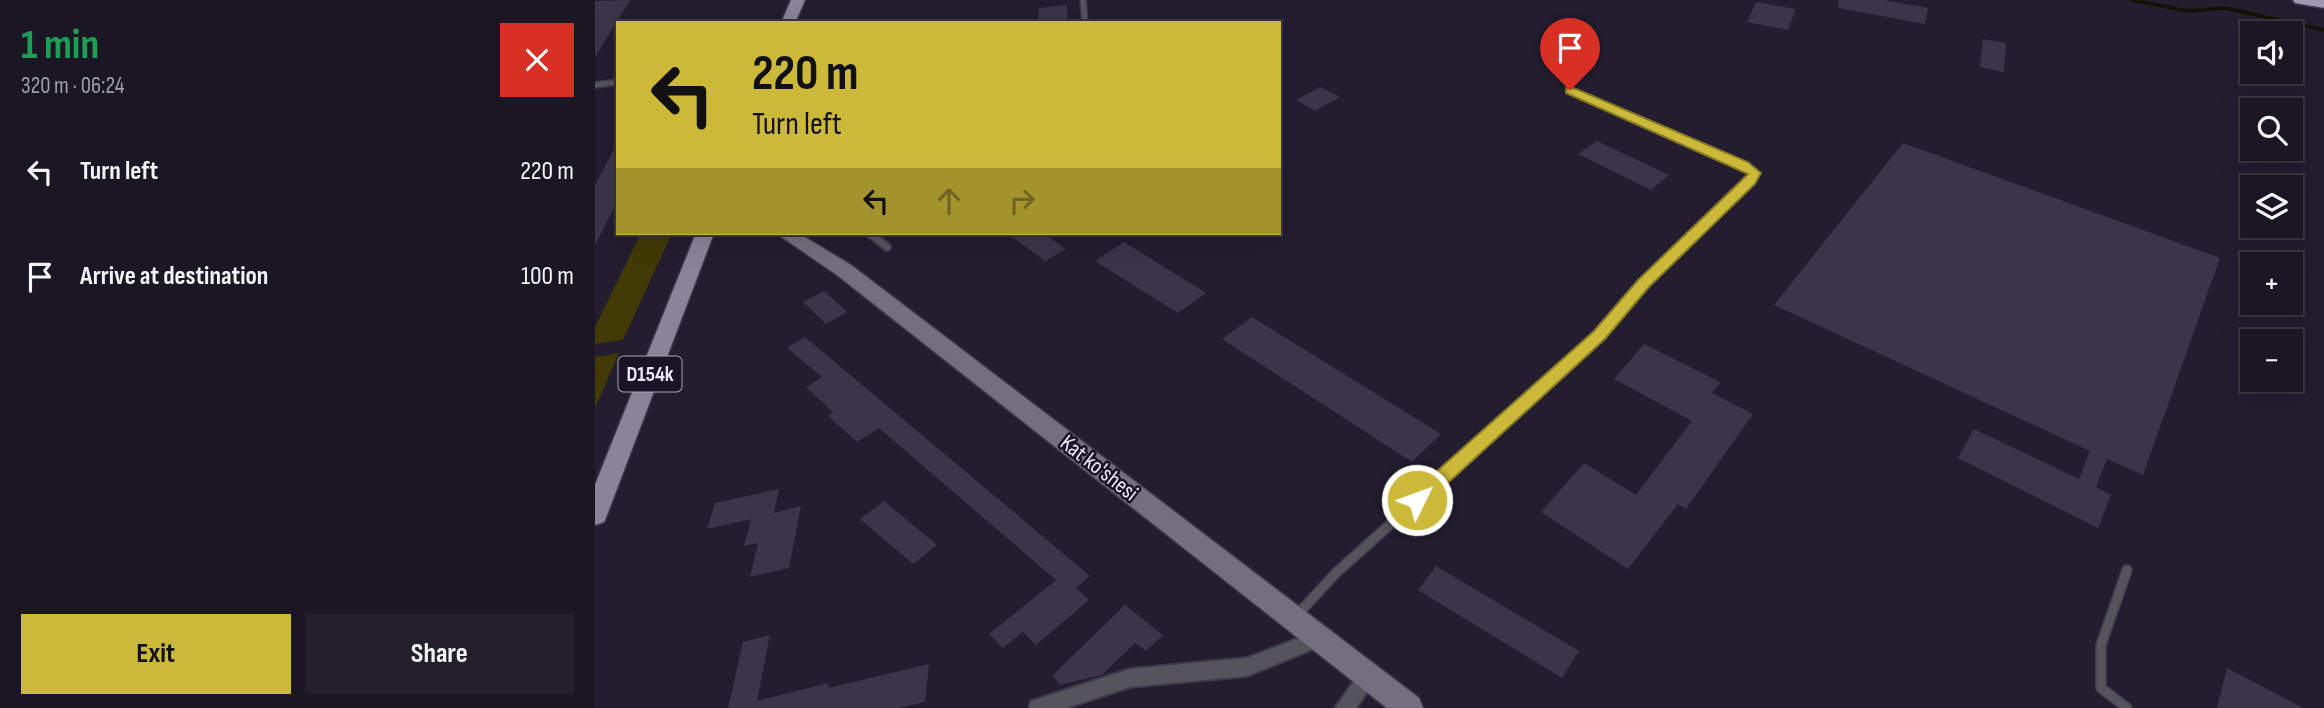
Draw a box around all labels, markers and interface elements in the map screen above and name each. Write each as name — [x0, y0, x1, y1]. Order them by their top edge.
pin — [1540, 18, 1600, 90]
text: 1 min — [21, 20, 99, 71]
map controls — [2240, 21, 2303, 392]
button: sound — [2240, 21, 2303, 84]
button: close — [500, 23, 574, 97]
icon: arrive — [1551, 29, 1589, 67]
text: 220 m — [752, 45, 858, 104]
icon: left — [637, 49, 728, 140]
text: 320 m · 06:24 — [21, 72, 124, 100]
button: search — [2240, 98, 2303, 161]
text: Turn left — [752, 105, 842, 144]
icon: left — [21, 153, 59, 191]
text: Turn left — [80, 156, 158, 187]
text: 220 m — [520, 156, 574, 187]
button: layers — [2240, 175, 2303, 238]
icon: left — [857, 182, 895, 220]
icon: ahead — [930, 182, 968, 220]
icon: right — [1003, 182, 1041, 220]
button: + — [2240, 252, 2303, 315]
icon: arrive — [21, 258, 59, 296]
text: Arrive at destination — [80, 261, 268, 292]
text: 100 m — [521, 261, 574, 292]
button: − — [2240, 329, 2303, 392]
road number: D154k — [618, 356, 681, 392]
street label: Kat ko'shesi — [1054, 429, 1144, 507]
position arrow — [1380, 463, 1454, 537]
button: Exit — [21, 614, 291, 694]
button: Share — [305, 614, 574, 694]

